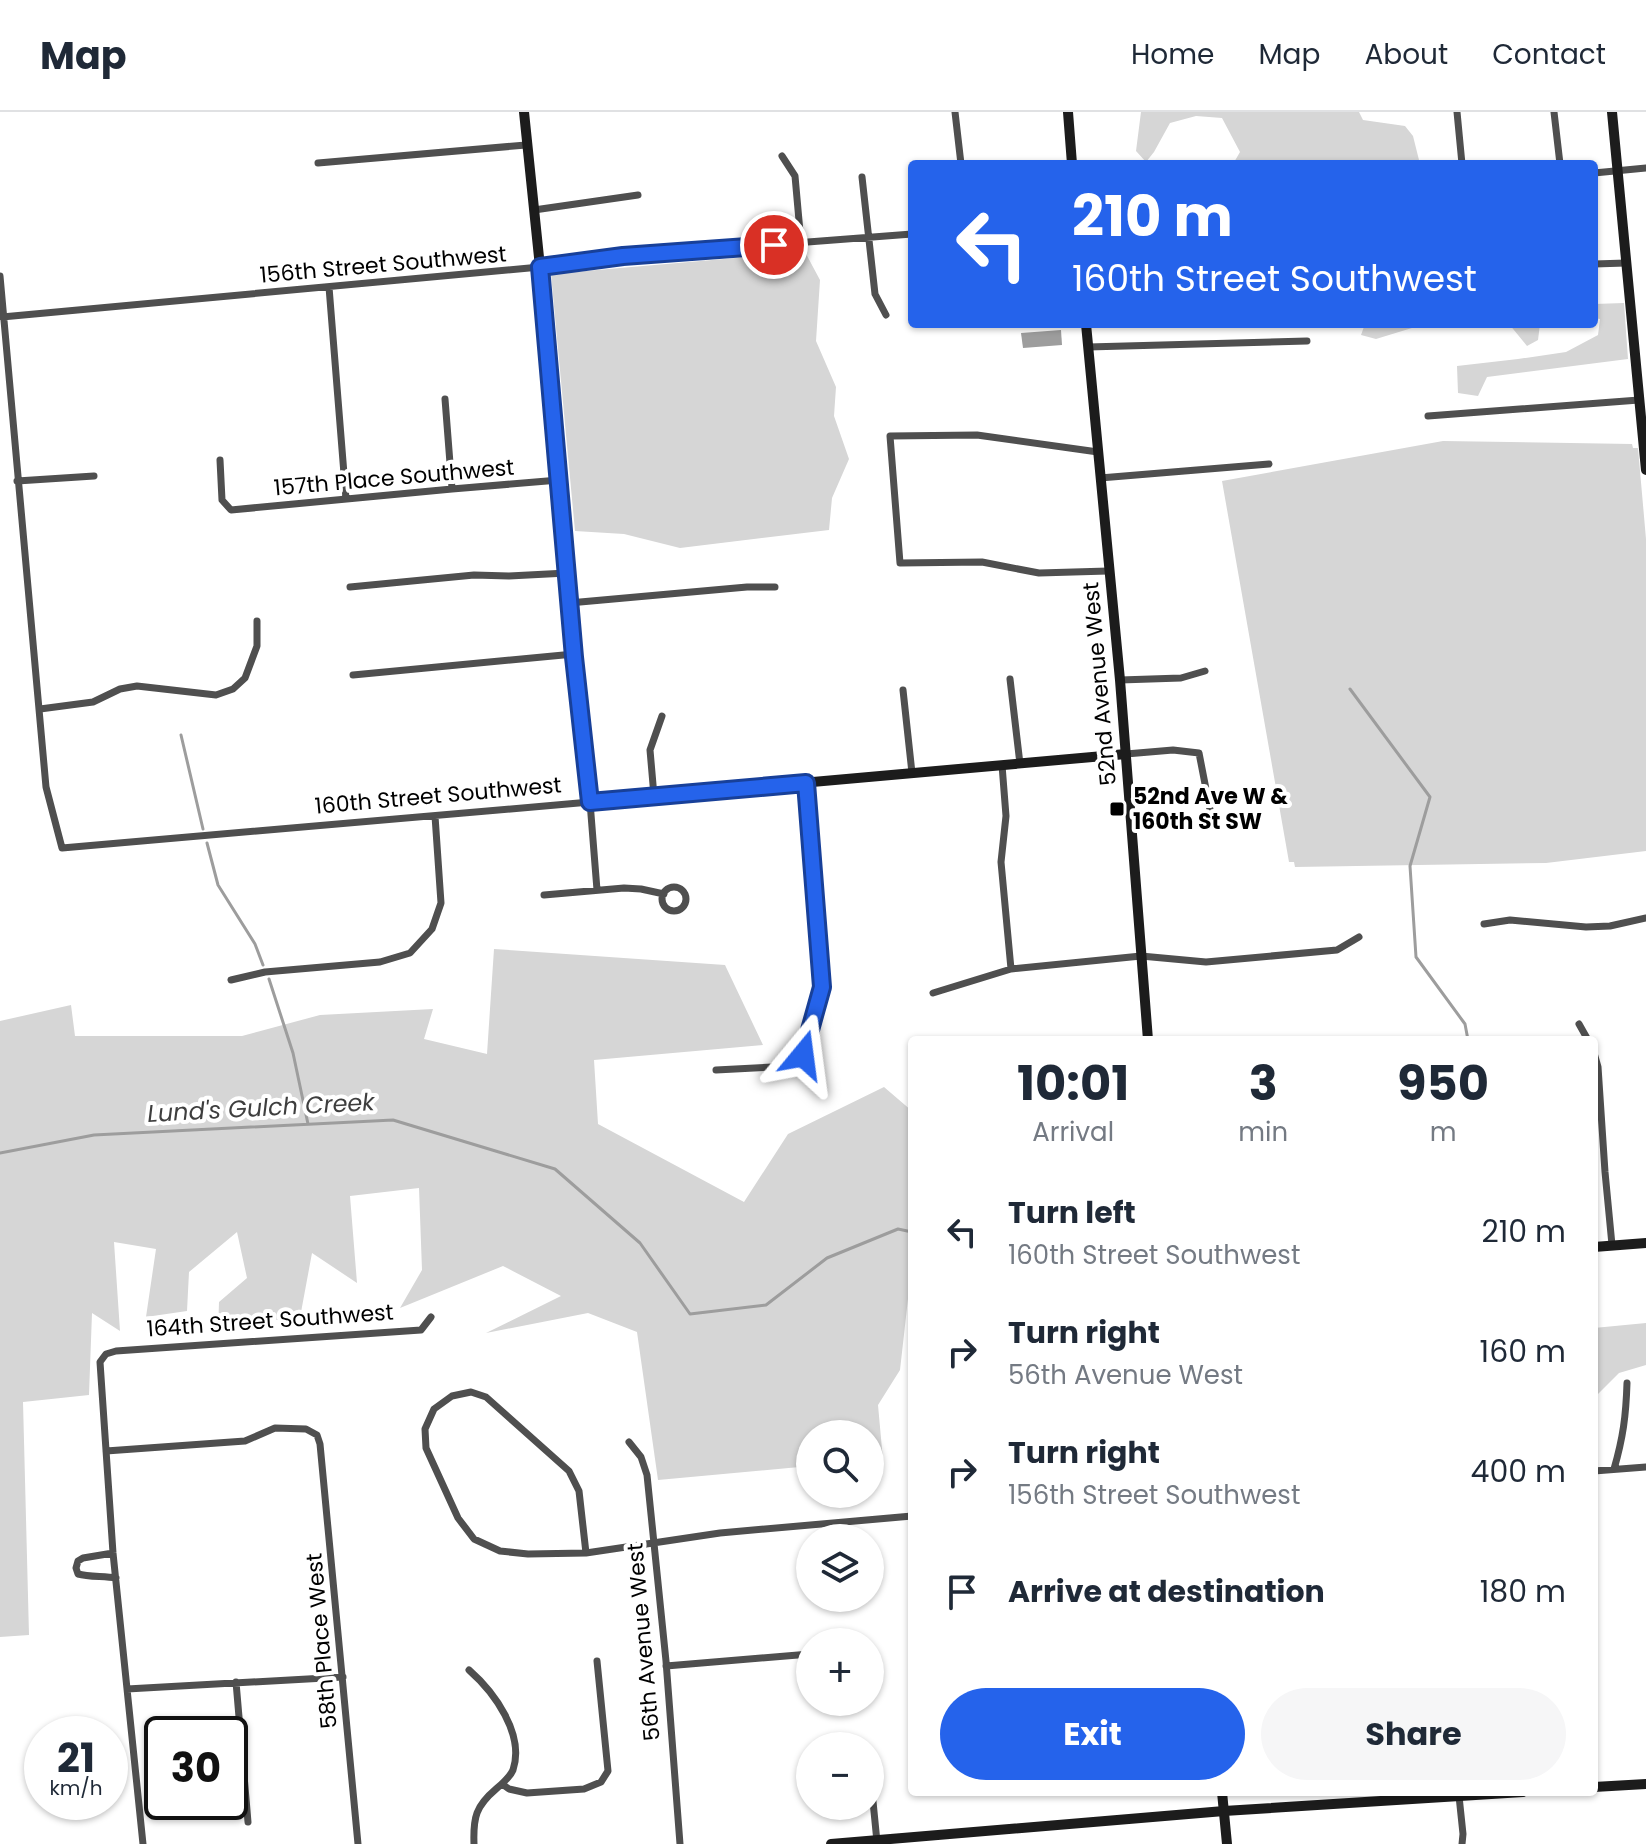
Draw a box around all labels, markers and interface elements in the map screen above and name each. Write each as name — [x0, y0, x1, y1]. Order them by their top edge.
text: Map — [40, 29, 127, 82]
text: Home — [1131, 35, 1214, 74]
text: Map — [1258, 35, 1320, 74]
text: About — [1364, 35, 1448, 74]
text: Contact — [1492, 35, 1606, 74]
text: 210 m — [1072, 177, 1233, 256]
icon: left — [940, 192, 1044, 296]
pin — [740, 211, 808, 279]
icon: arrive — [752, 223, 796, 267]
street label: 156th Street Southwest — [258, 238, 508, 291]
text: 160th Street Southwest — [1072, 253, 1477, 304]
street label: 157th Place Southwest — [273, 452, 515, 503]
street label: 52nd Avenue West — [1075, 581, 1124, 787]
street label: 160th Street Southwest — [313, 769, 563, 822]
place label: 52nd Ave W & 160th St SW — [1133, 781, 1288, 837]
marker: 52nd Ave W & 160th St SW — [1108, 800, 1126, 818]
position arrow — [761, 1013, 845, 1097]
text: 10:01 — [1017, 1050, 1129, 1117]
text: 3 — [1249, 1050, 1278, 1117]
text: 950 — [1397, 1050, 1489, 1117]
water label: Lund's Gulch Creek — [147, 1085, 377, 1130]
text: Arrival — [1032, 1114, 1114, 1150]
text: min — [1238, 1114, 1288, 1150]
text: m — [1430, 1114, 1456, 1150]
text: Turn left — [1008, 1191, 1136, 1234]
icon: left — [940, 1210, 984, 1254]
text: 210 m — [1481, 1210, 1566, 1253]
text: 160th Street Southwest — [1008, 1237, 1300, 1273]
street label: 164th Street Southwest — [146, 1296, 395, 1345]
text: Turn right — [1008, 1311, 1160, 1354]
icon: right — [940, 1330, 984, 1374]
text: 160 m — [1480, 1330, 1566, 1373]
text: 56th Avenue West — [1008, 1357, 1243, 1393]
map controls — [796, 1420, 884, 1820]
button: search — [796, 1420, 884, 1508]
text: Turn right — [1008, 1431, 1160, 1474]
icon: right — [940, 1450, 984, 1494]
text: 400 m — [1471, 1450, 1566, 1493]
text: 156th Street Southwest — [1008, 1477, 1300, 1513]
button: layers — [796, 1524, 884, 1612]
street label: 56th Avenue West — [619, 1542, 668, 1742]
street label: 58th Place West — [298, 1552, 345, 1730]
icon: arrive — [940, 1570, 984, 1614]
text: Arrive at destination — [1008, 1570, 1325, 1613]
text: 180 m — [1480, 1570, 1566, 1613]
button: + — [796, 1628, 884, 1716]
button: Exit — [940, 1688, 1245, 1780]
button: Share — [1261, 1688, 1566, 1780]
speed limit sign: 30 — [144, 1716, 248, 1820]
text: 21 — [57, 1730, 95, 1786]
button: − — [796, 1732, 884, 1820]
text: km/h — [49, 1774, 103, 1802]

